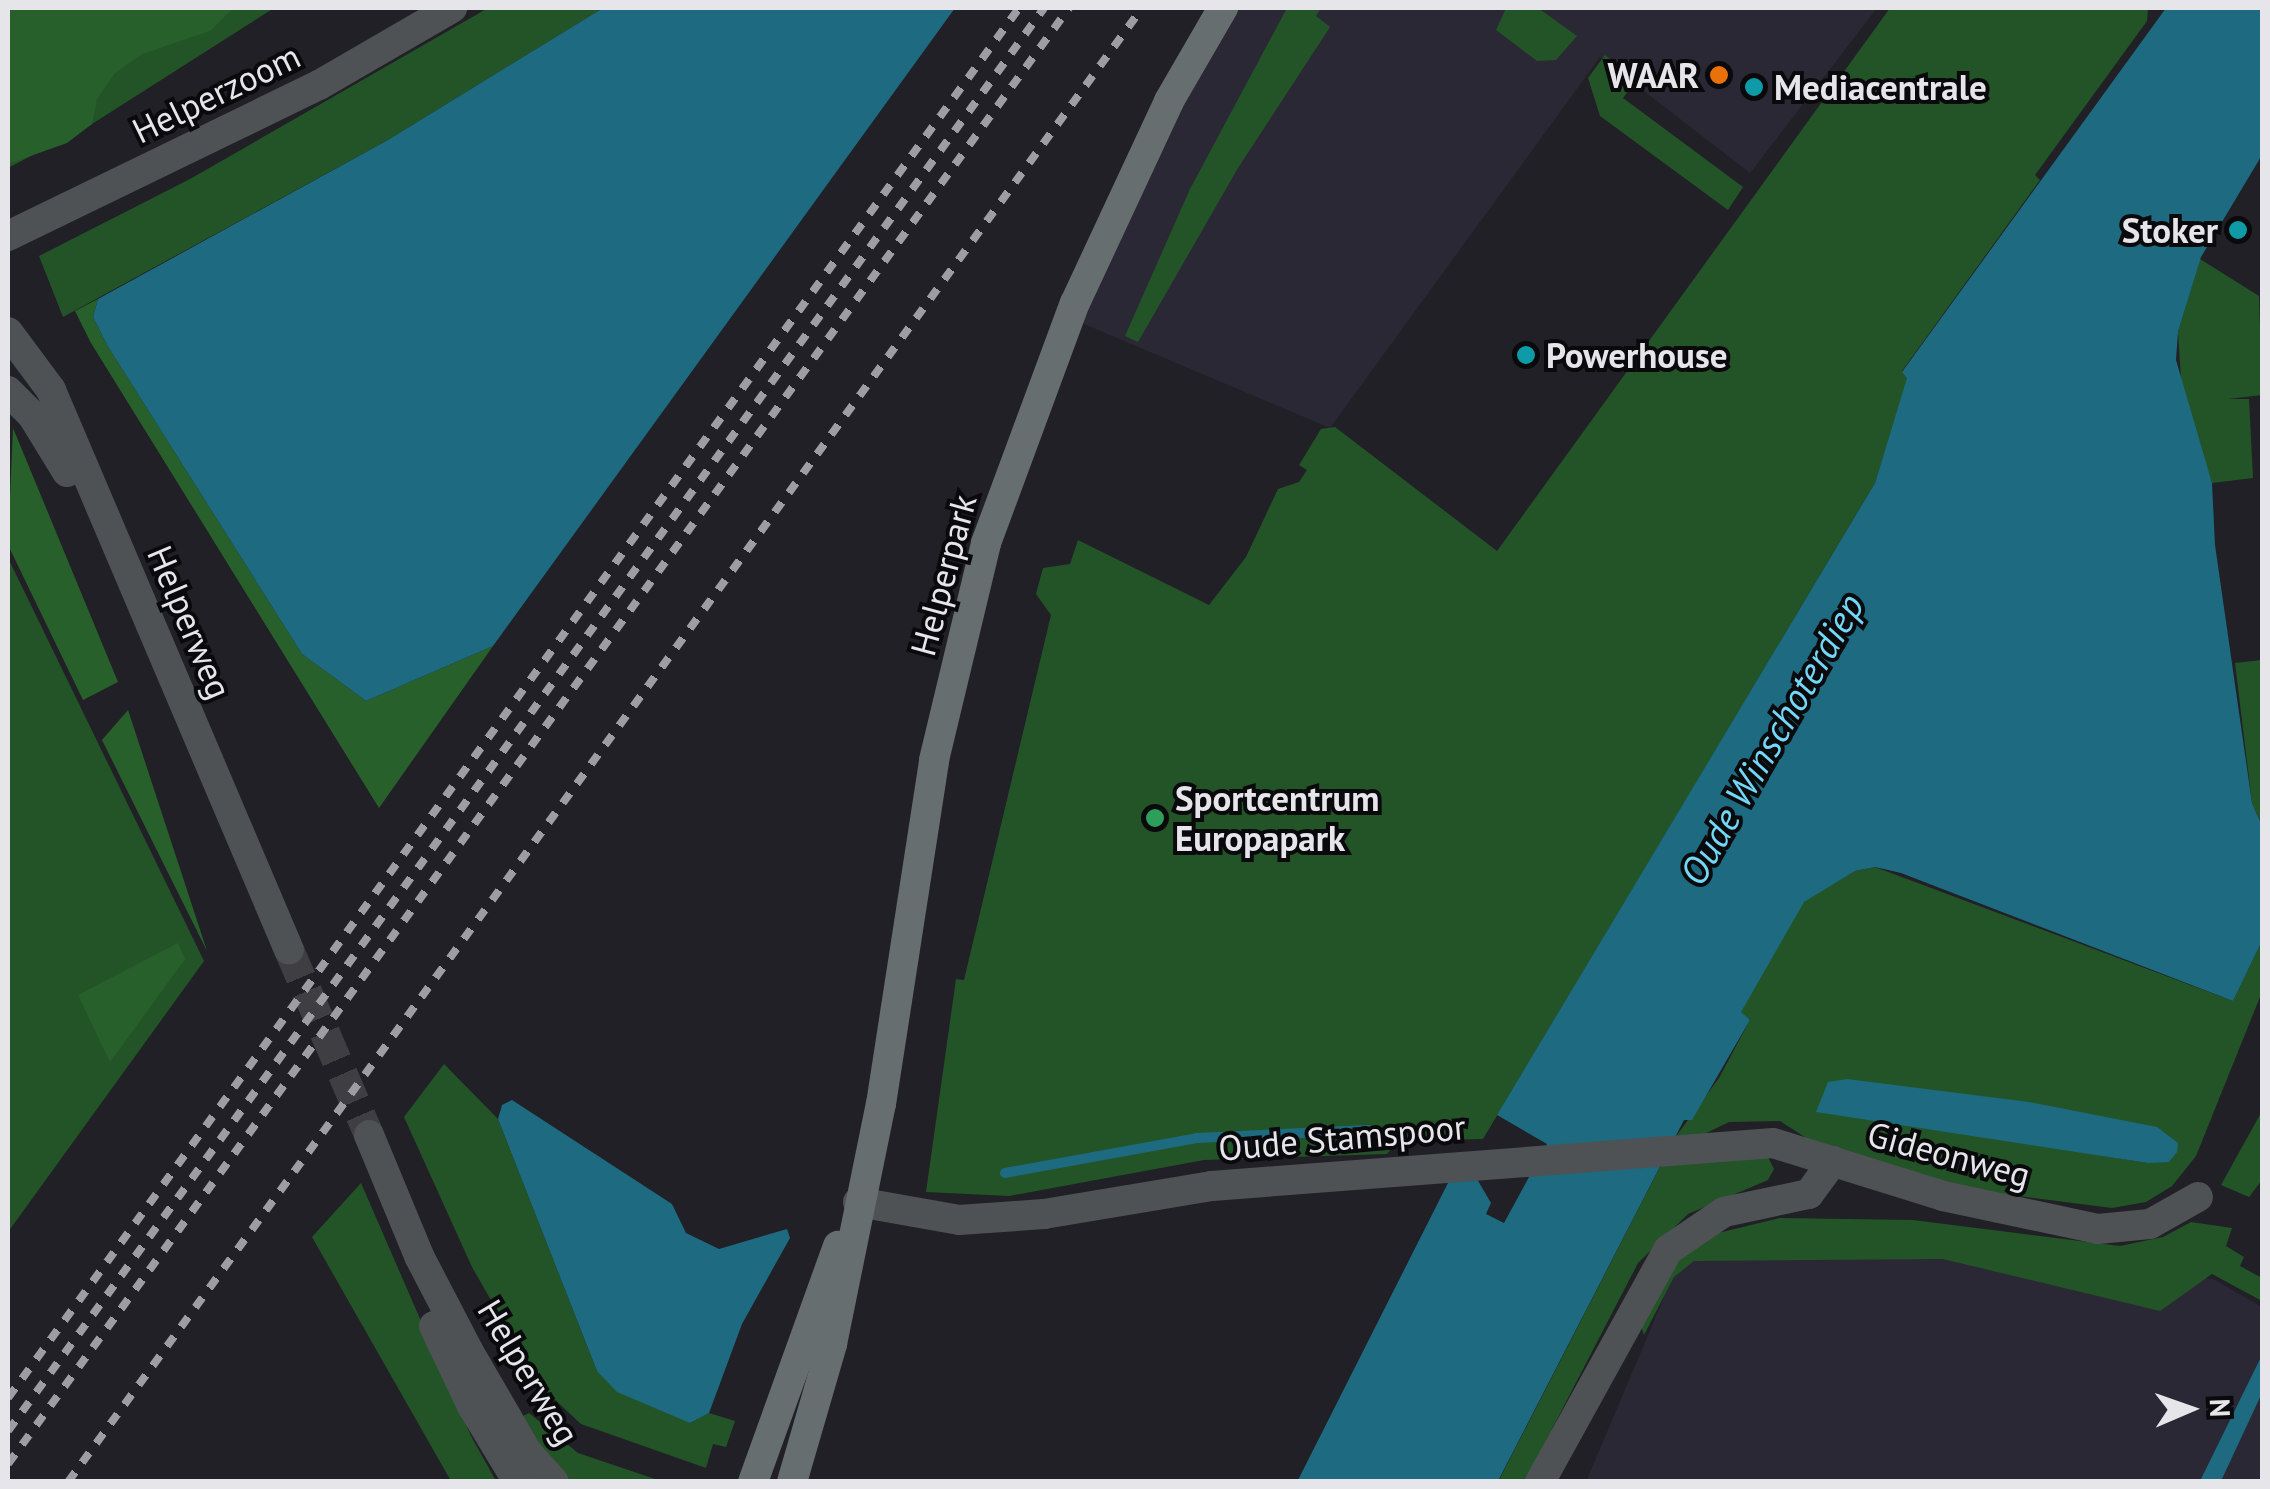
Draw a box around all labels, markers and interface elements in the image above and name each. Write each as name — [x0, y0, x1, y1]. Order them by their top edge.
street label: Helperzoom — [125, 34, 307, 152]
place label: WAAR — [1607, 54, 1699, 96]
marker: WAAR — [1708, 64, 1730, 86]
place label: Mediacentrale — [1774, 66, 1987, 108]
marker: Mediacentrale — [1743, 76, 1765, 98]
place label: Stoker — [2122, 209, 2218, 251]
marker: Stoker — [2227, 219, 2249, 241]
place label: Powerhouse — [1546, 334, 1727, 376]
marker: Powerhouse — [1515, 344, 1537, 366]
street label: Helperpark — [901, 490, 985, 660]
street label: Helperweg — [139, 539, 241, 705]
water label: Oude Winschoterdiep — [1669, 585, 1873, 893]
place label: Sportcentrum Europapark — [1175, 777, 1380, 859]
marker: Sportcentrum Europapark — [1144, 807, 1166, 829]
street label: Oude Stamspoor — [1217, 1105, 1467, 1169]
street label: Gideonweg — [1863, 1112, 2035, 1196]
street label: Helperweg — [469, 1292, 589, 1452]
north arrow — [2140, 1359, 2240, 1459]
text: N — [2202, 1398, 2239, 1418]

